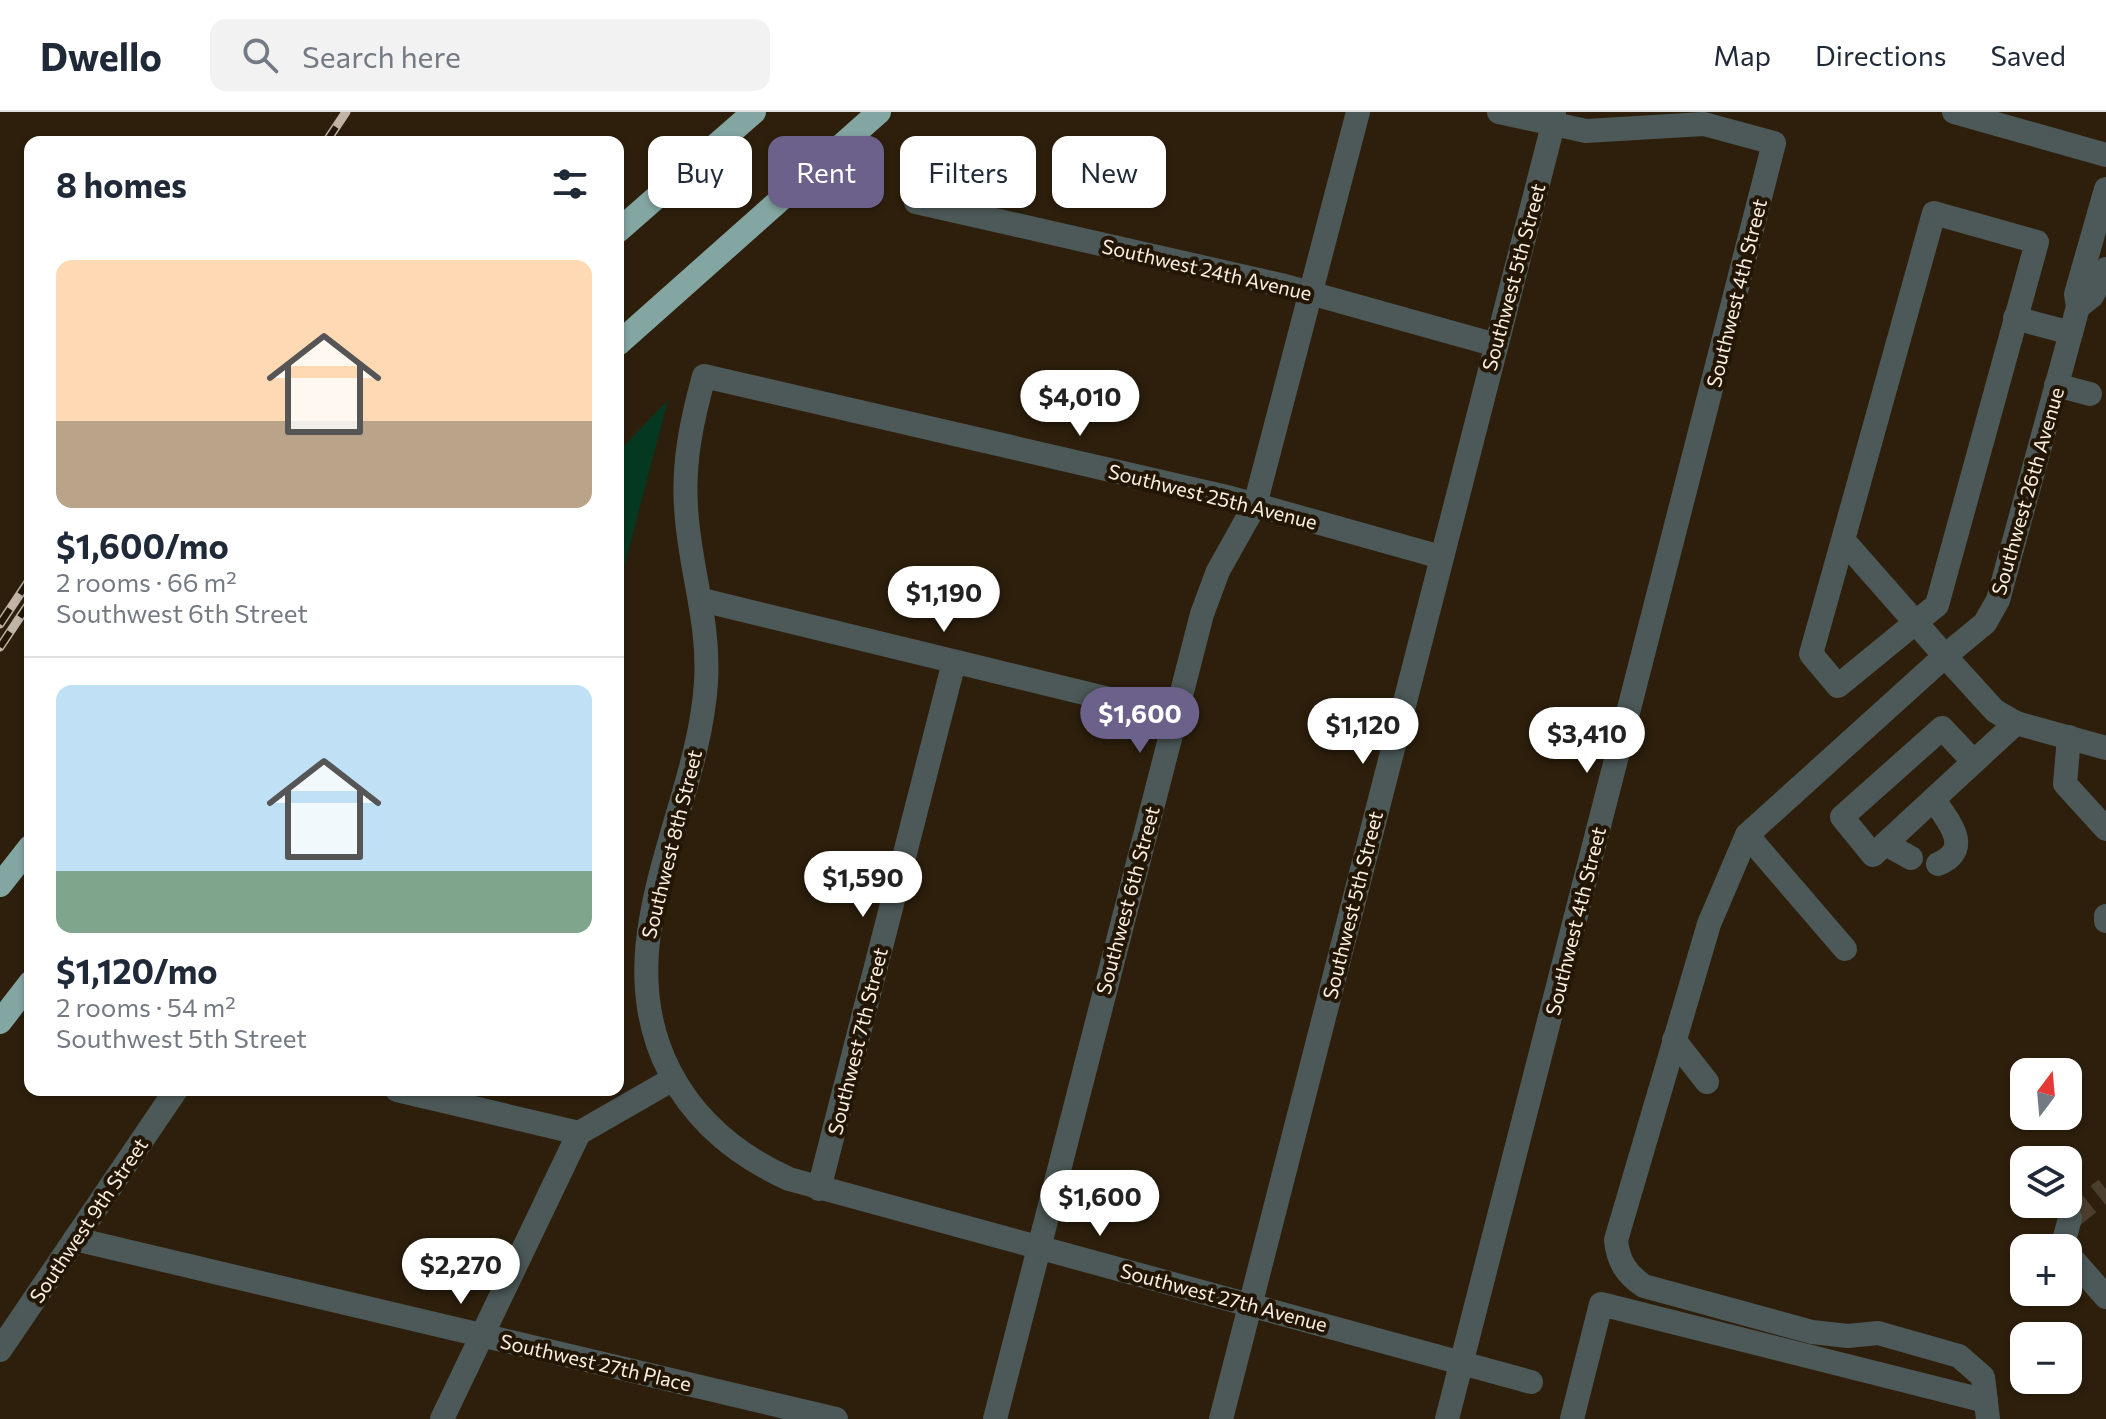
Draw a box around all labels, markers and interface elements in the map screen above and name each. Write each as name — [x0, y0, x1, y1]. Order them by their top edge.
search box — [210, 19, 770, 91]
text: Dwello — [40, 32, 162, 79]
icon: search — [238, 33, 282, 77]
text: Search here — [302, 37, 461, 74]
text: Map — [1713, 38, 1771, 72]
text: Directions — [1815, 38, 1946, 72]
text: Saved — [1990, 38, 2066, 72]
chip: Buy — [648, 136, 752, 208]
chip: Rent — [768, 136, 884, 208]
chip: Filters — [900, 136, 1036, 208]
chip: New — [1052, 136, 1166, 208]
icon: filters — [548, 162, 592, 206]
text: 8 homes — [56, 163, 187, 205]
street label: Southwest 5th Street — [1476, 181, 1550, 373]
street label: Southwest 4th Street — [1701, 196, 1771, 390]
street label: Southwest 24th Avenue — [1100, 233, 1314, 305]
icon: home — [252, 312, 396, 456]
pin: $4,010 — [1015, 370, 1145, 438]
text: $4,010 — [1038, 380, 1122, 411]
street label: Southwest 26th Avenue — [1986, 384, 2068, 598]
street label: Southwest 25th Avenue — [1106, 458, 1320, 534]
text: $1,600/mo — [56, 524, 229, 566]
text: 2 rooms · 66 m² — [56, 566, 237, 597]
pin: $1,190 — [879, 566, 1009, 634]
text: $1,190 — [906, 576, 982, 607]
text: Southwest 6th Street — [56, 597, 308, 628]
pin: $1,600 — [1075, 687, 1205, 755]
text: $1,600 — [1098, 697, 1182, 728]
pin: $1,120 — [1298, 698, 1428, 766]
pin: $3,410 — [1522, 707, 1652, 775]
text: $1,120 — [1326, 708, 1400, 739]
text: $3,410 — [1547, 717, 1627, 748]
icon: home — [252, 737, 396, 881]
street label: Southwest 8th Street — [636, 747, 706, 941]
street label: Southwest 6th Street — [1090, 803, 1164, 997]
street label: Southwest 5th Street — [1317, 808, 1387, 1002]
street label: Southwest 4th Street — [1540, 824, 1610, 1018]
pin: $1,590 — [798, 851, 928, 919]
text: $1,590 — [822, 861, 904, 892]
street label: Southwest 7th Street — [822, 945, 892, 1137]
text: $1,120/mo — [56, 949, 218, 991]
text: 2 rooms · 54 m² — [56, 991, 236, 1022]
text: Southwest 5th Street — [56, 1022, 307, 1053]
north arrow — [2010, 1058, 2082, 1130]
map controls — [2010, 1058, 2082, 1394]
street label: Southwest 9th Street — [24, 1133, 152, 1307]
button: layers — [2010, 1146, 2082, 1218]
pin: $1,600 — [1035, 1170, 1165, 1238]
text: $1,600 — [1058, 1180, 1142, 1211]
button: + — [2010, 1234, 2082, 1306]
pin: $2,270 — [396, 1238, 526, 1306]
text: $2,270 — [420, 1248, 502, 1279]
street label: Southwest 27th Avenue — [1118, 1258, 1330, 1336]
button: − — [2010, 1322, 2082, 1394]
street label: Southwest 27th Place — [498, 1328, 694, 1396]

